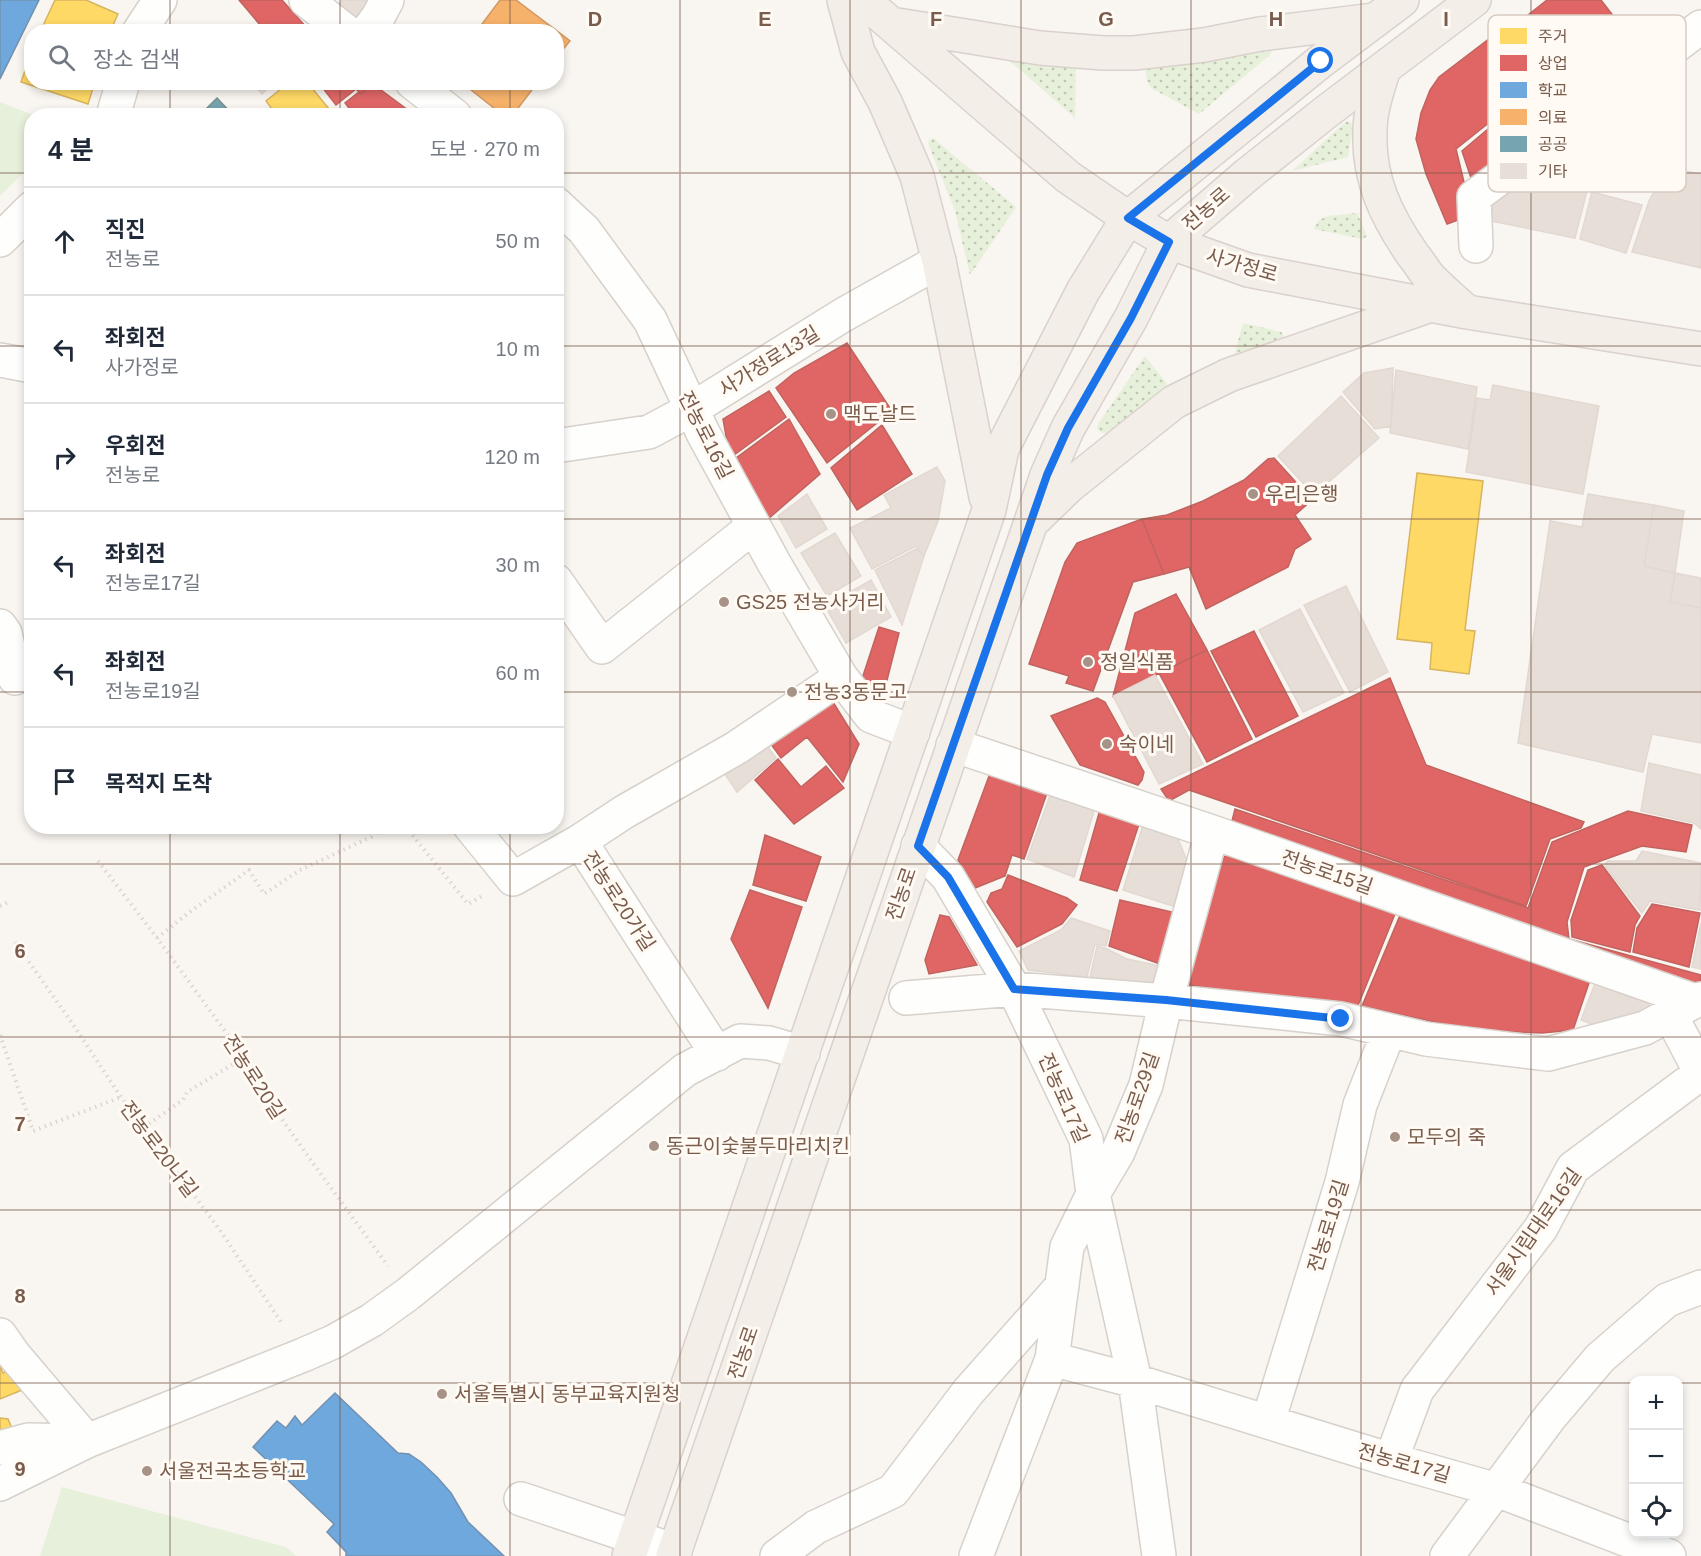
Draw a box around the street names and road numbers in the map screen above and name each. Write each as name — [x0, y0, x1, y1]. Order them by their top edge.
street label: 전농로 — [1178, 183, 1234, 235]
street label: 사가정로 — [1204, 244, 1280, 286]
street label: 사가정로13길 — [715, 321, 823, 401]
street label: 전농로16길 — [674, 387, 738, 483]
street label: 전농로15길 — [1278, 846, 1376, 898]
street label: 전농로20가길 — [579, 847, 659, 955]
street label: 전농로 — [882, 864, 920, 924]
street label: 전농로20길 — [219, 1031, 289, 1123]
street label: 전농로29길 — [1111, 1049, 1163, 1147]
street label: 전농로17길 — [1034, 1050, 1094, 1146]
street label: 전농로20나길 — [116, 1097, 202, 1201]
street label: 서울시립대로16길 — [1481, 1164, 1585, 1300]
street label: 전농로19길 — [1303, 1177, 1353, 1275]
street label: 전농로 — [724, 1323, 762, 1383]
street label: 전농로17길 — [1355, 1439, 1453, 1487]

